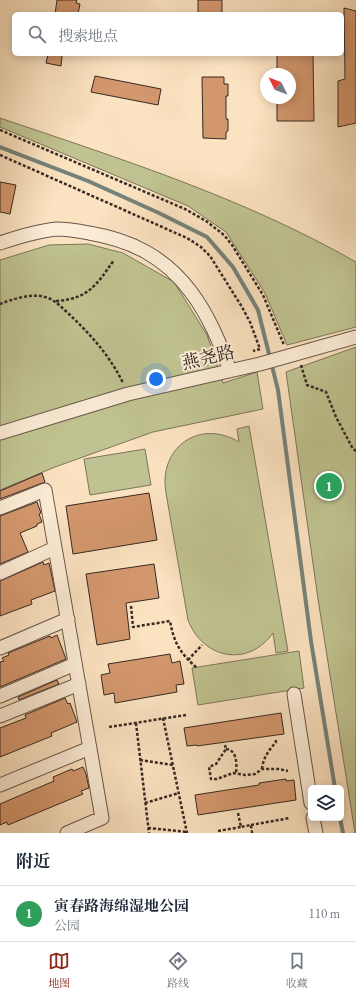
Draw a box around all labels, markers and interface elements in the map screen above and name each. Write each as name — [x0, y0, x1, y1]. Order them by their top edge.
search box — [12, 12, 344, 56]
icon: search — [26, 23, 48, 45]
text: 搜索地点 — [58, 26, 118, 45]
north arrow — [260, 68, 296, 104]
street label: 燕尧路 — [179, 340, 237, 374]
your location — [146, 369, 166, 389]
pin: 1 — [316, 471, 342, 501]
map controls — [308, 785, 344, 821]
button: layers — [308, 785, 344, 821]
text: 附近 — [16, 850, 50, 872]
text: 寅春路海绵湿地公园 — [54, 896, 189, 915]
text: 1 — [26, 905, 32, 922]
text: 110 m — [309, 905, 340, 922]
text: 公园 — [54, 917, 80, 934]
tab: 地图 — [48, 950, 70, 990]
tab: 路线 — [167, 950, 189, 990]
tab: 收藏 — [286, 950, 308, 990]

